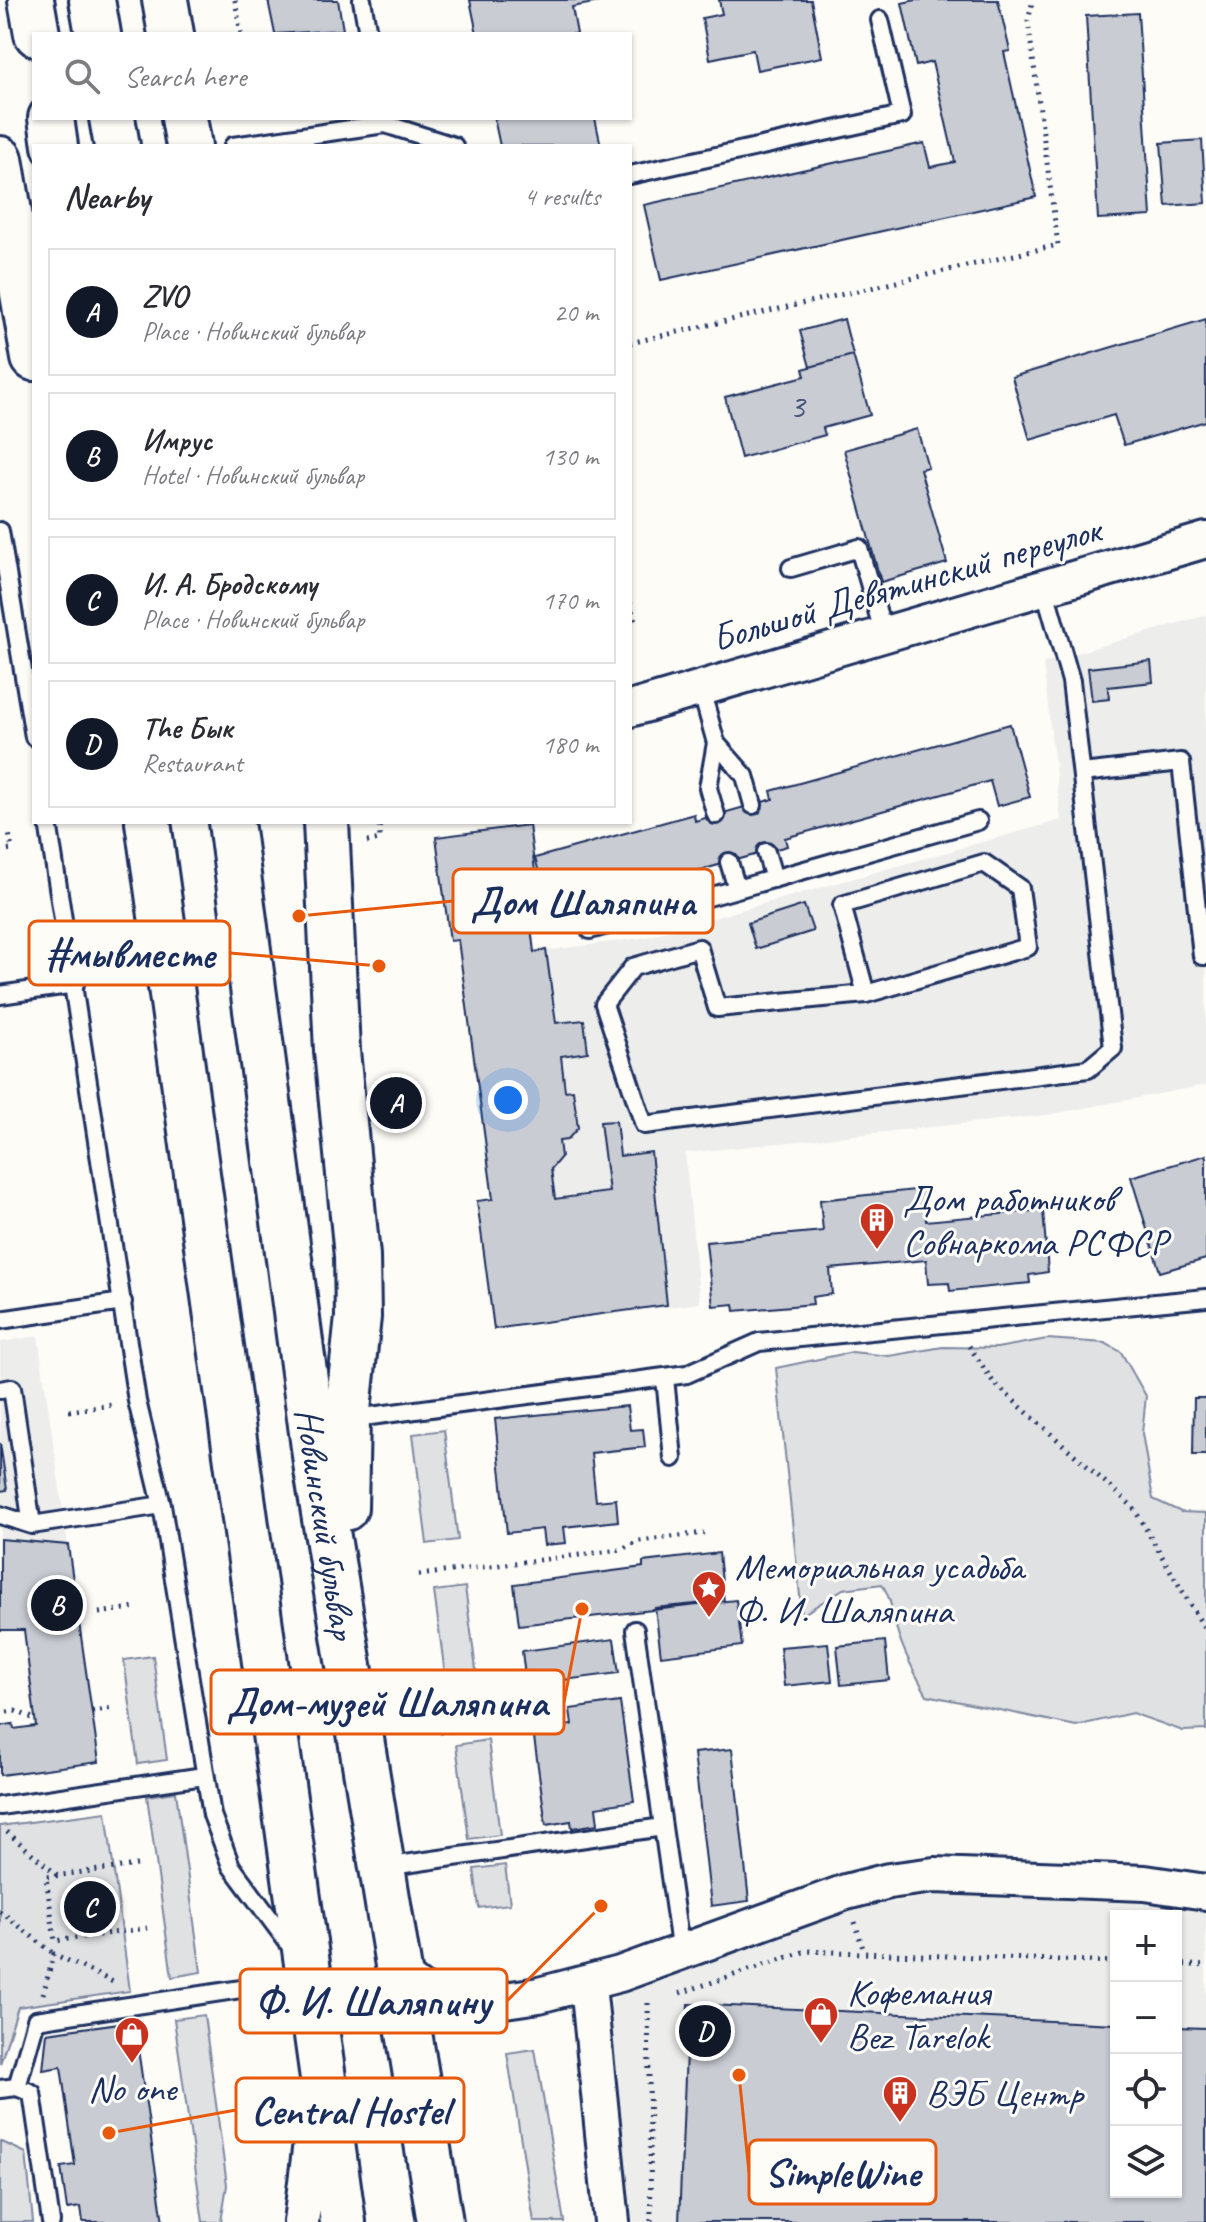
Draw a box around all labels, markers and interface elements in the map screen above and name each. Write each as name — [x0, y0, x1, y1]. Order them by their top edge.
search box — [32, 32, 632, 120]
icon: search — [60, 54, 104, 98]
text: Search here — [124, 57, 246, 95]
text: Nearby — [64, 175, 150, 218]
text: 4 results — [524, 180, 600, 213]
text: ZVO — [142, 277, 187, 315]
text: A — [85, 296, 99, 329]
text: 20 m — [554, 296, 598, 329]
text: Place · Новинский бульвар — [142, 315, 364, 348]
house number: 3 — [789, 385, 807, 428]
text: Имрус — [142, 421, 212, 459]
text: B — [85, 440, 99, 473]
text: 130 m — [542, 440, 598, 473]
text: Hotel · Новинский бульвар — [142, 459, 364, 492]
street label: Большой Девятинский переулок — [706, 505, 1110, 662]
text: И. А. Бродскому — [142, 565, 317, 603]
text: C — [86, 584, 98, 617]
text: 170 m — [542, 584, 598, 617]
text: Place · Новинский бульвар — [142, 603, 364, 636]
text: The Бык — [142, 709, 232, 747]
text: D — [84, 728, 100, 761]
text: 180 m — [542, 728, 598, 761]
text: Restaurant — [142, 747, 243, 780]
callout: Дом Шаляпина — [453, 869, 713, 933]
text: Дом Шаляпина — [471, 877, 698, 927]
callout: #мывместе — [29, 921, 230, 985]
text: #мывместе — [45, 929, 217, 979]
pin: A — [370, 1073, 422, 1133]
your location — [488, 1080, 528, 1120]
place label: Дом работников Совнаркома РСФСР — [903, 1175, 1172, 1266]
building icon: Дом работников Совнаркома РСФСР — [858, 1201, 896, 1251]
street label: Новинский бульвар — [286, 1405, 368, 1645]
place label: Мемориальная усадьба Ф. И. Шаляпина — [735, 1543, 1027, 1634]
place icon: Мемориальная усадьба Ф. И. Шаляпина — [690, 1569, 728, 1619]
pin: B — [31, 1575, 83, 1635]
callout: Дом-музей Шаляпина — [211, 1670, 564, 1734]
text: Дом-музей Шаляпина — [227, 1678, 551, 1728]
pin: C — [64, 1877, 116, 1937]
map controls — [1110, 1910, 1182, 2198]
button: + — [1110, 1910, 1182, 1982]
callout: Ф. И. Шаляпину — [240, 1969, 507, 2033]
place label: Кофемания Bez Tarelok — [847, 1969, 993, 2060]
text: Ф. И. Шаляпину — [256, 1977, 494, 2027]
button: − — [1110, 1982, 1182, 2054]
shop icon: Кофемания Bez Tarelok — [802, 1995, 840, 2045]
pin: D — [679, 2001, 731, 2061]
shop icon: No one — [113, 2015, 151, 2065]
button: locate — [1110, 2054, 1182, 2126]
place label: No one — [88, 2065, 179, 2112]
place label: ВЭБ Центр — [926, 2070, 1086, 2117]
building icon: ВЭБ Центр — [881, 2074, 919, 2124]
callout: Central Hostel — [236, 2078, 464, 2142]
text: Central Hostel — [251, 2086, 456, 2136]
button: layers — [1110, 2126, 1182, 2198]
callout: SimpleWine — [749, 2140, 936, 2204]
text: SimpleWine — [764, 2148, 923, 2198]

